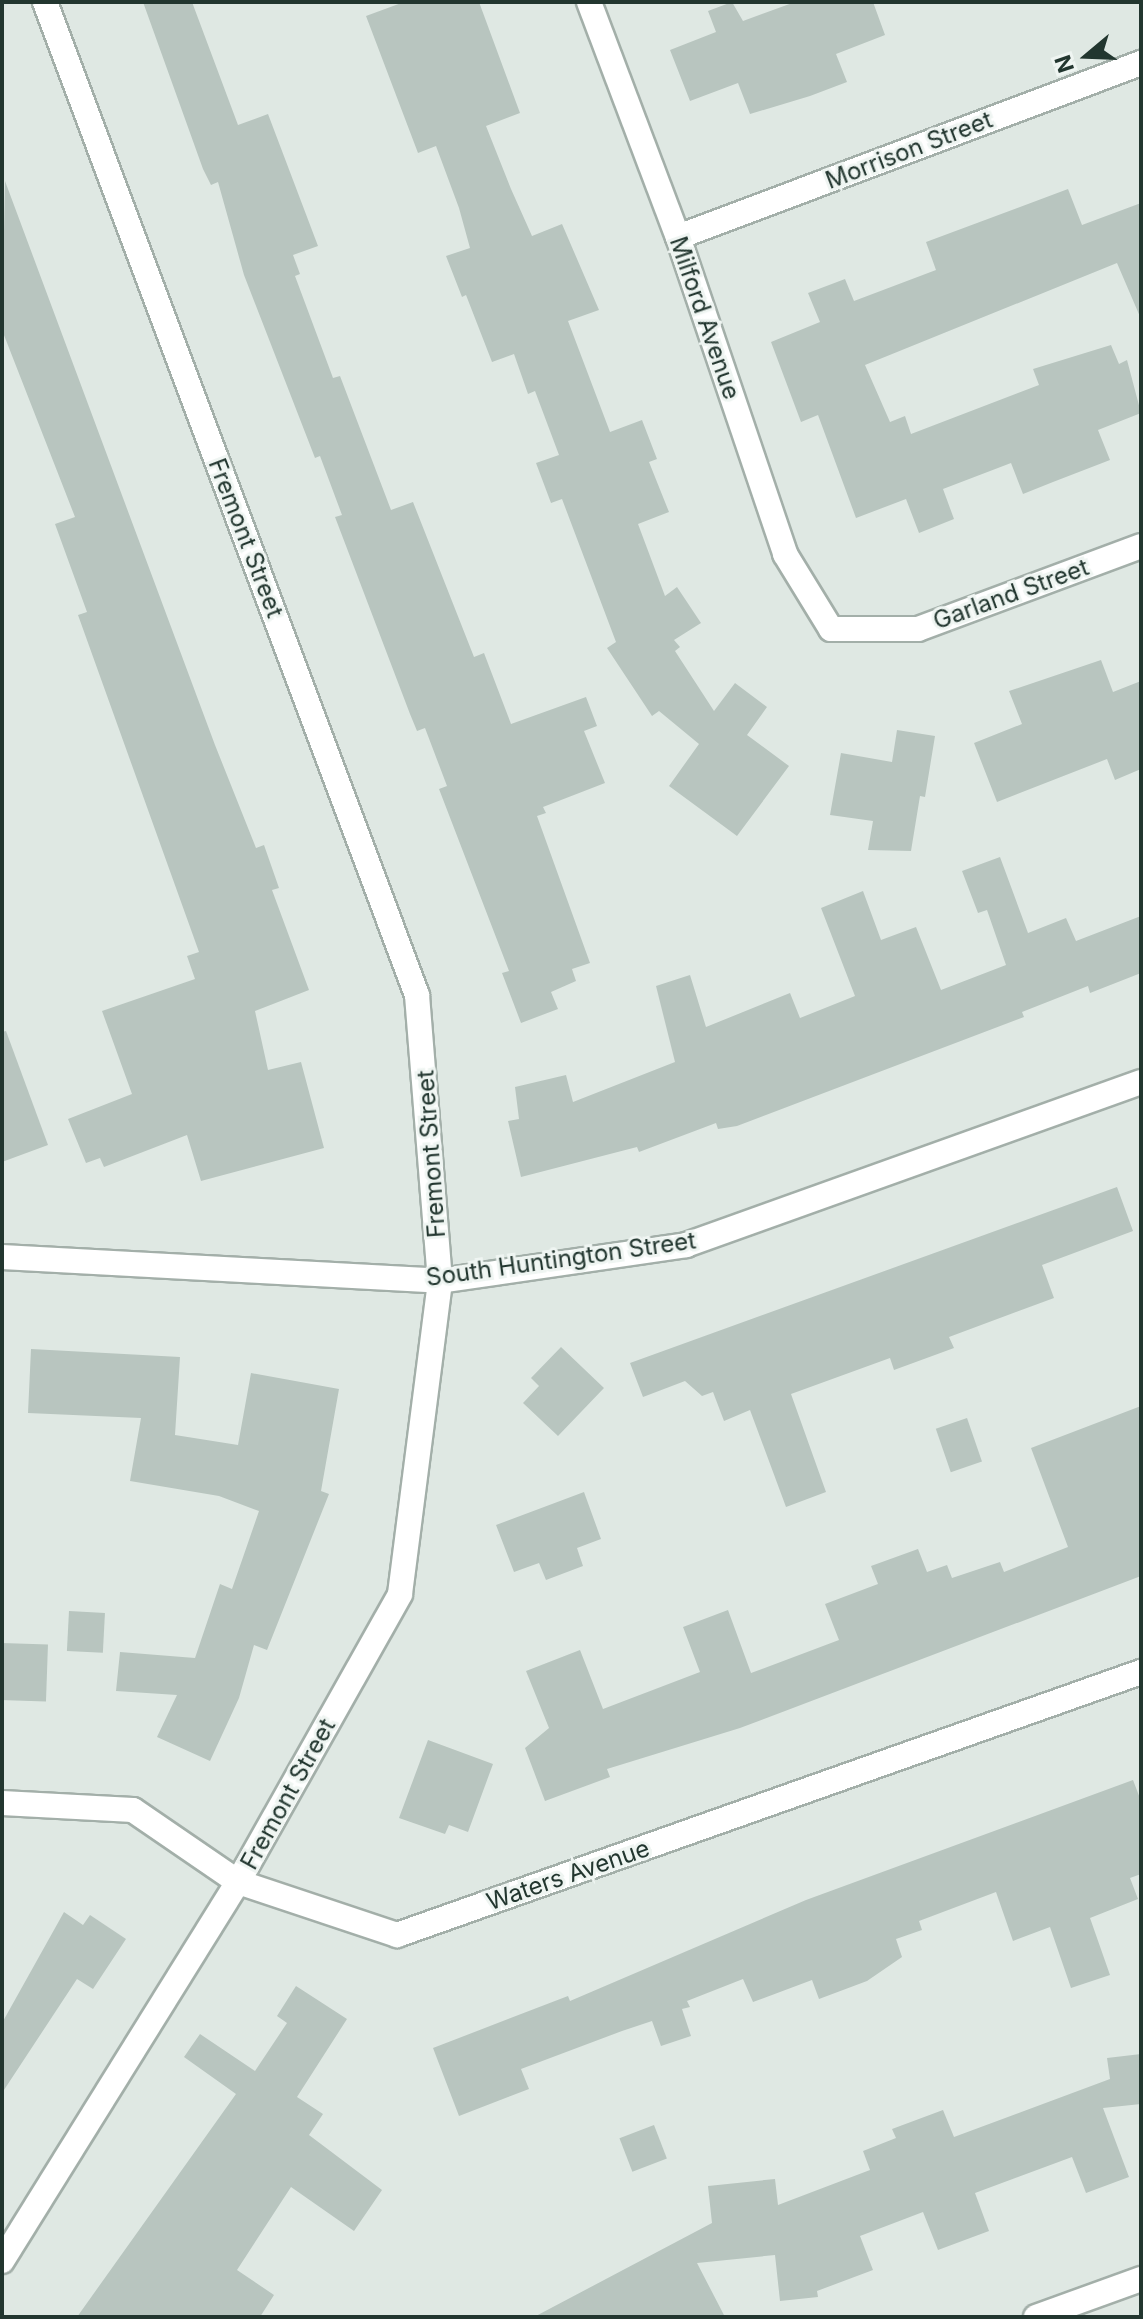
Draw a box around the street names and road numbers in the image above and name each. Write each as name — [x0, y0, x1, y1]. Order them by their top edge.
street label: Morrison Street — [821, 105, 997, 195]
street label: Milford Avenue — [664, 233, 746, 403]
street label: Fremont Street — [202, 454, 290, 622]
street label: Garland Street — [929, 553, 1093, 635]
street label: Fremont Street — [411, 1069, 451, 1239]
street label: South Huntington Street — [424, 1226, 698, 1292]
street label: Fremont Street — [235, 1714, 341, 1874]
street label: Waters Avenue — [483, 1834, 653, 1916]

